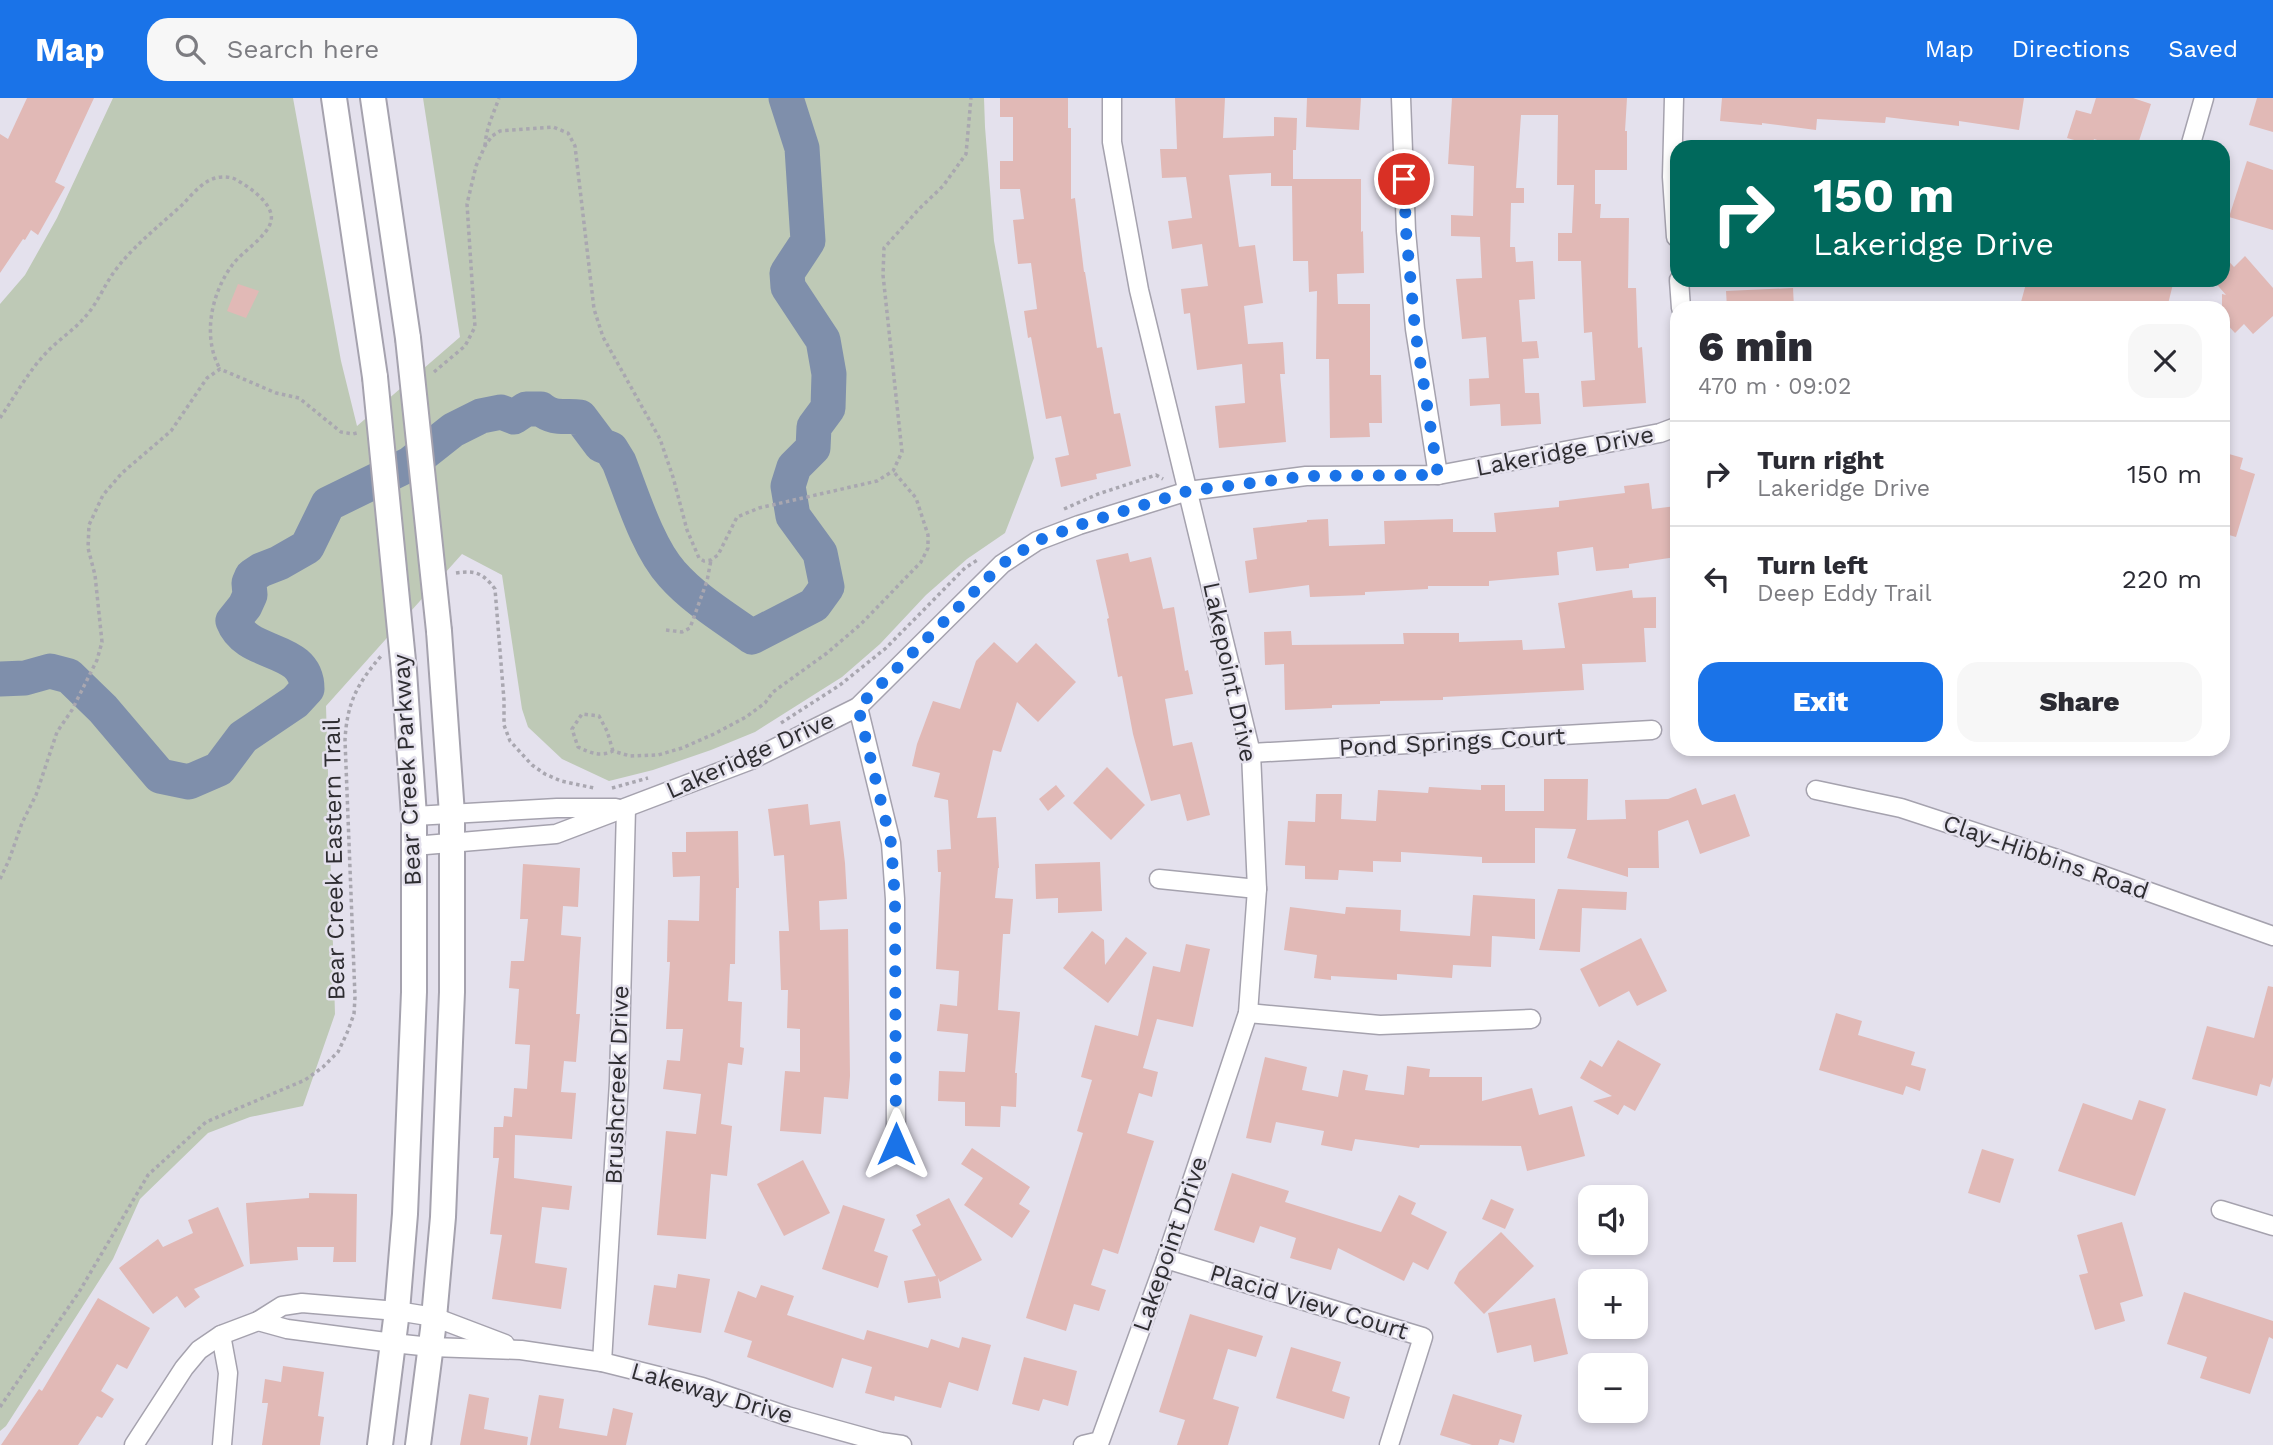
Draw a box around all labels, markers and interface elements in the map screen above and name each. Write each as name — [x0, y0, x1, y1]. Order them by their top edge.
search box — [147, 18, 637, 81]
text: Map — [35, 30, 105, 69]
icon: search — [171, 30, 209, 68]
text: Search here — [227, 34, 379, 64]
text: Map — [1925, 35, 1974, 63]
text: Directions — [2012, 35, 2130, 63]
text: Saved — [2168, 35, 2238, 63]
pin — [1374, 149, 1434, 209]
icon: arrive — [1385, 160, 1423, 198]
text: 150 m — [1813, 166, 1954, 224]
icon: right — [1698, 168, 1789, 259]
text: Lakeridge Drive — [1813, 225, 2054, 263]
text: 6 min — [1698, 322, 1813, 371]
button: close — [2128, 324, 2202, 398]
text: 470 m · 09:02 — [1698, 373, 1851, 400]
street label: Lakeridge Drive — [1474, 420, 1656, 482]
text: Turn right — [1757, 445, 1884, 475]
icon: right — [1698, 455, 1736, 493]
text: 150 m — [2127, 459, 2202, 489]
text: Lakeridge Drive — [1757, 475, 1930, 502]
text: Turn left — [1757, 550, 1868, 580]
icon: left — [1698, 560, 1736, 598]
text: 220 m — [2122, 564, 2202, 594]
street label: Lakepoint Drive — [1197, 579, 1263, 765]
text: Deep Eddy Trail — [1757, 580, 1932, 607]
street label: Bear Creek Parkway — [387, 653, 427, 887]
button: Exit — [1698, 662, 1943, 742]
button: Share — [1957, 662, 2202, 742]
street label: Lakeridge Drive — [662, 705, 838, 805]
street label: Bear Creek Eastern Trail — [318, 717, 350, 1001]
street label: Pond Springs Court — [1338, 722, 1566, 762]
street label: Clay-Hibbins Road — [1940, 809, 2152, 905]
street label: Brushcreek Drive — [600, 985, 634, 1185]
position arrow — [859, 1107, 933, 1181]
street label: Lakepoint Drive — [1127, 1153, 1213, 1335]
map controls — [1578, 1185, 1648, 1423]
button: sound — [1578, 1185, 1648, 1255]
street label: Placid View Court — [1206, 1259, 1412, 1345]
button: + — [1578, 1269, 1648, 1339]
button: − — [1578, 1353, 1648, 1423]
street label: Lakeway Drive — [628, 1357, 796, 1429]

